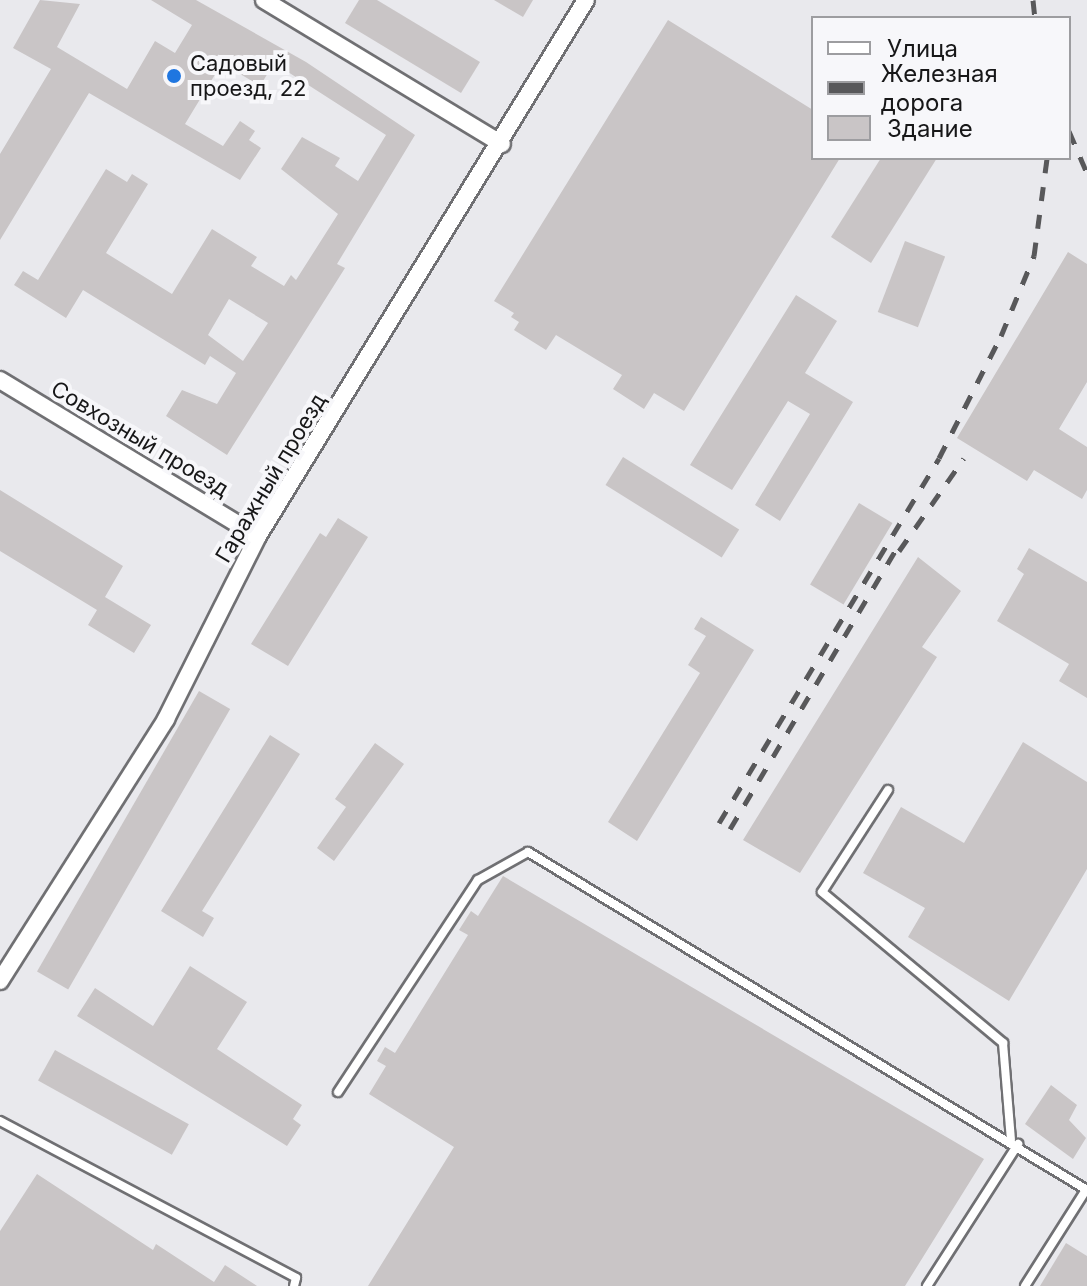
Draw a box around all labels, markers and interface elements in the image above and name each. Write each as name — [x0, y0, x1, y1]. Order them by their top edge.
legend — [811, 16, 1071, 160]
text: Улица — [887, 34, 958, 63]
place label: Садовый проезд, 22 — [190, 50, 306, 102]
text: Железная дорога — [881, 59, 998, 117]
marker: Садовый проезд, 22 — [165, 67, 183, 85]
text: Здание — [887, 114, 973, 143]
street label: Совхозный проезд — [46, 375, 234, 503]
street label: Гаражный проезд — [210, 389, 332, 567]

